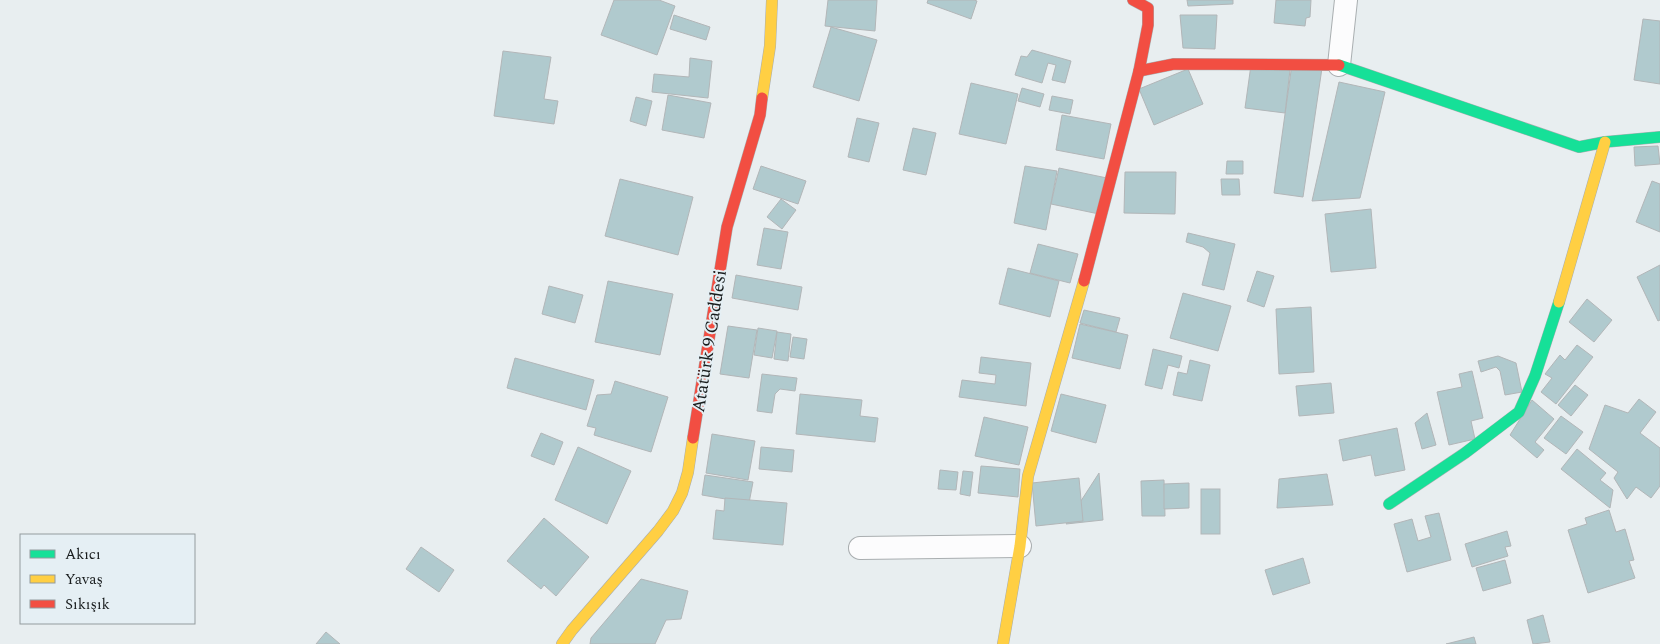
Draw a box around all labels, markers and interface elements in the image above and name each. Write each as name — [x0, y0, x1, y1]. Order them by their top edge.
street label: Atatürk 9 Caddesi — [685, 268, 734, 414]
legend — [20, 534, 195, 624]
text: Akıcı — [65, 543, 101, 566]
text: Yavaş — [65, 568, 103, 591]
text: Sıkışık — [65, 593, 110, 616]

